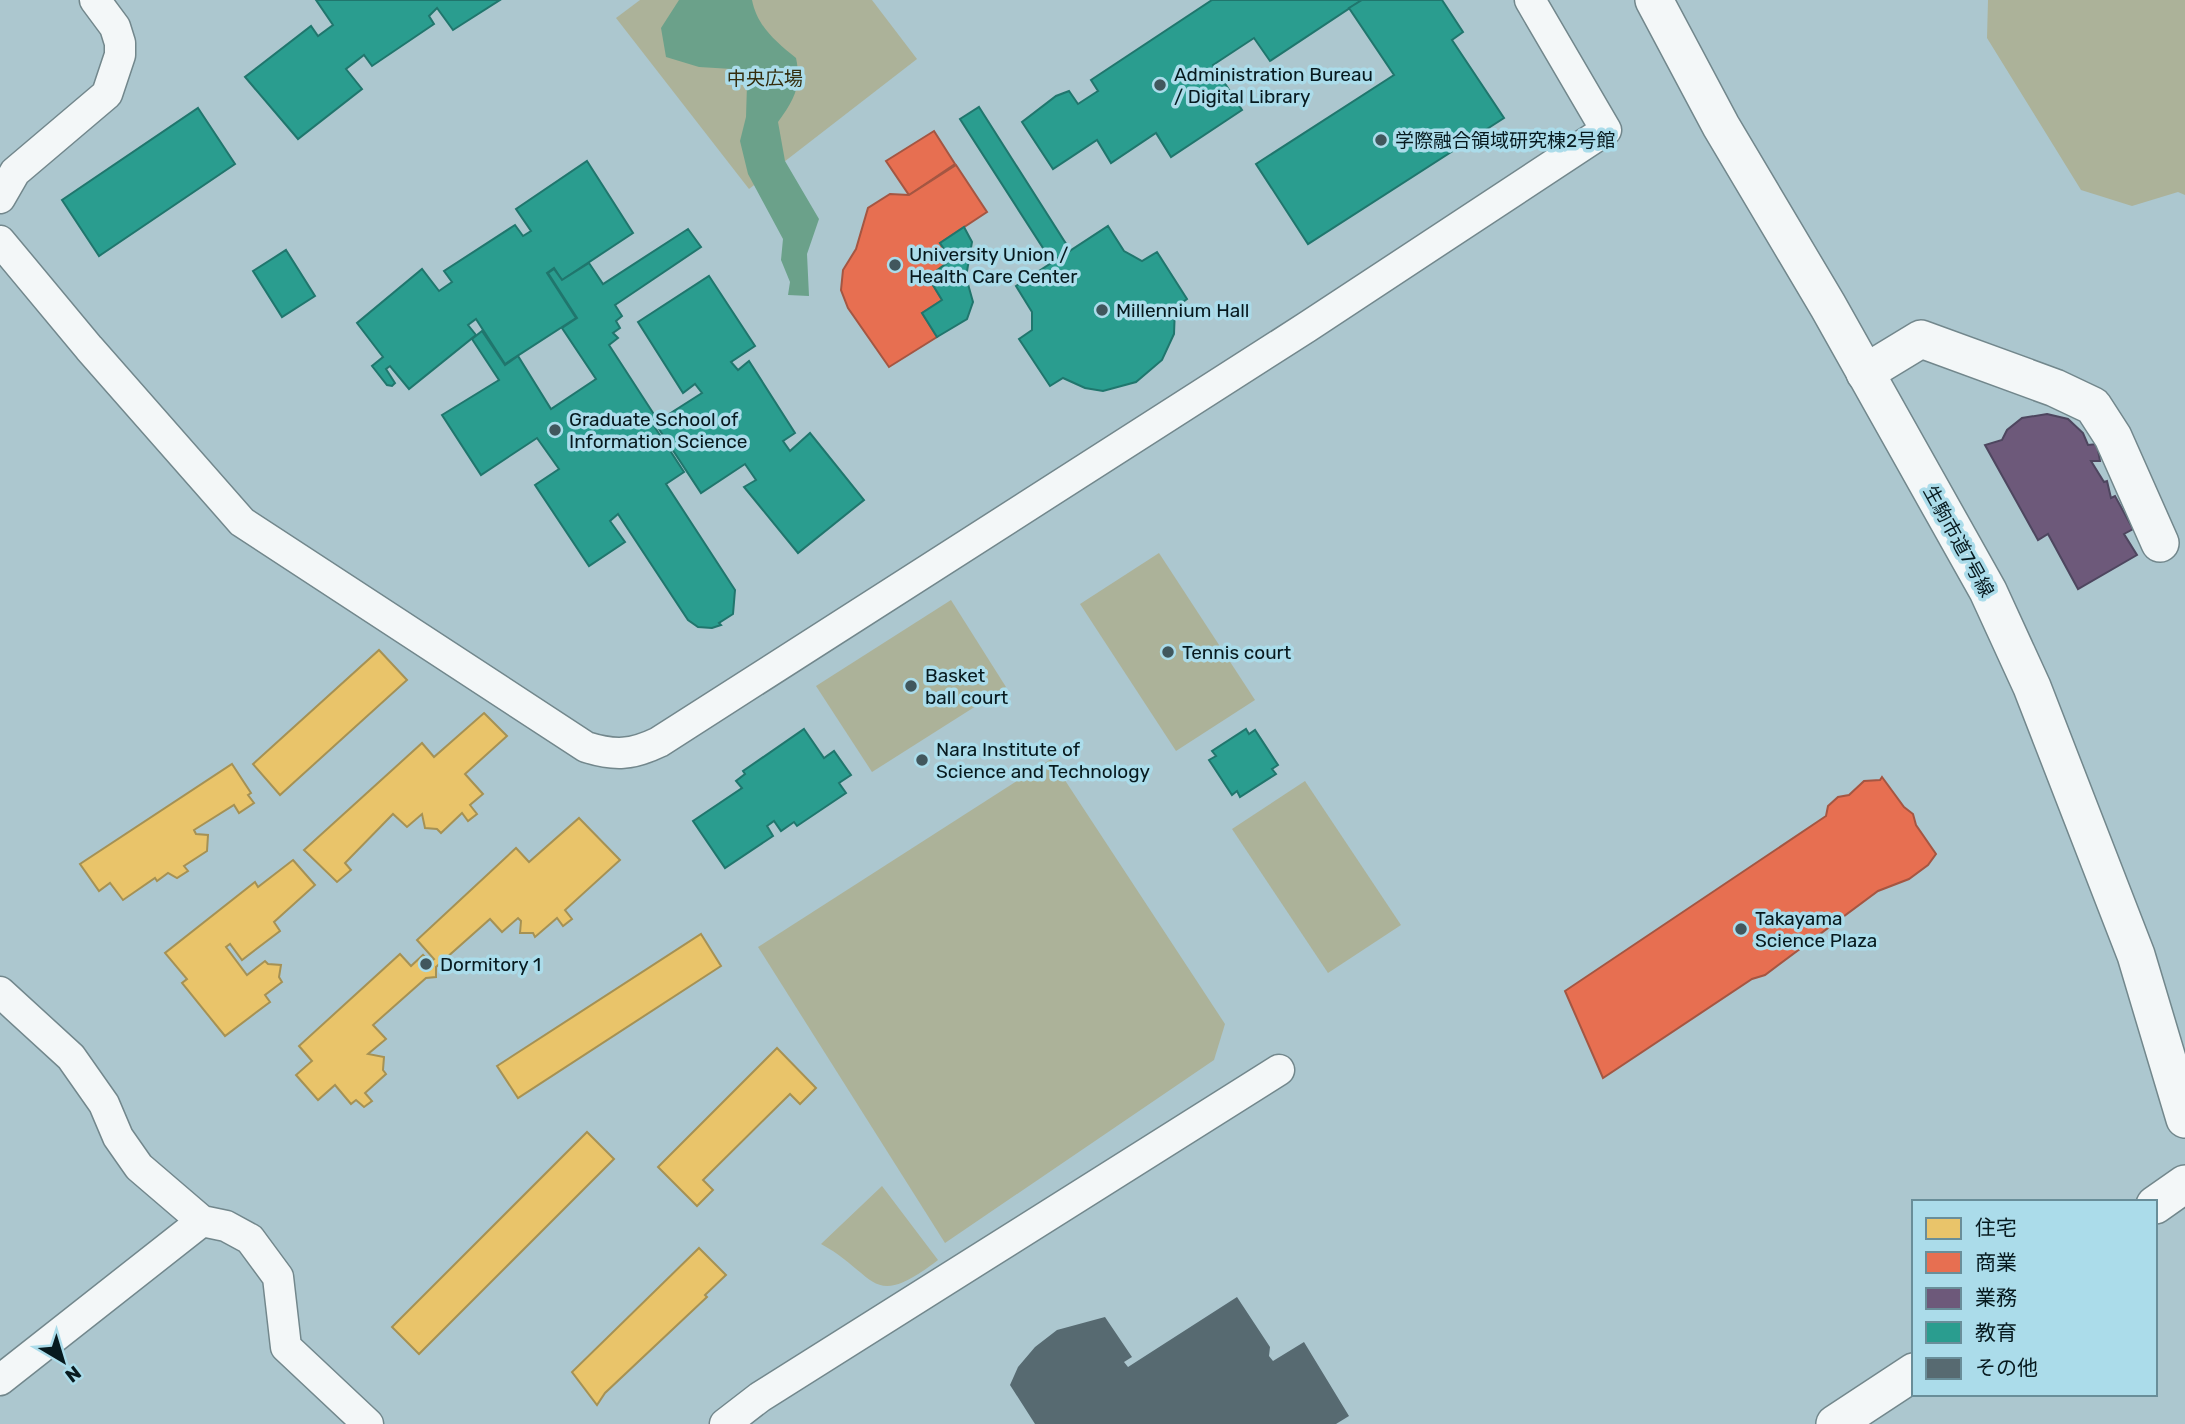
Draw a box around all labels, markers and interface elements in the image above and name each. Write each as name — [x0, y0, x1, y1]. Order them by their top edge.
place label: Administration Bureau / Digital Library — [1174, 63, 1373, 108]
park label: 中央広場 — [727, 67, 803, 90]
marker: Administration Bureau / Digital Library — [1152, 77, 1168, 93]
place label: 学際融合領域研究棟2号館 — [1395, 129, 1615, 152]
marker: 学際融合領域研究棟2号館 — [1373, 132, 1389, 148]
place label: University Union / Health Care Center — [909, 243, 1078, 288]
marker: University Union / Health Care Center — [887, 257, 903, 273]
place label: Millennium Hall — [1116, 299, 1249, 322]
marker: Millennium Hall — [1094, 302, 1110, 318]
place label: Graduate School of Information Science — [569, 408, 747, 453]
marker: Graduate School of Information Science — [547, 422, 563, 438]
street label: 生駒市道7号線 — [1919, 482, 1999, 601]
place label: Tennis court — [1182, 641, 1292, 664]
marker: Tennis court — [1160, 644, 1176, 660]
place label: Basket ball court — [925, 664, 1009, 709]
marker: Basket ball court — [903, 678, 919, 694]
place label: Nara Institute of Science and Technology — [936, 738, 1150, 783]
marker: Nara Institute of Science and Technology — [914, 752, 930, 768]
place label: Takayama Science Plaza — [1755, 907, 1877, 952]
marker: Takayama Science Plaza — [1733, 921, 1749, 937]
place label: Dormitory 1 — [440, 953, 541, 976]
marker: Dormitory 1 — [418, 956, 434, 972]
legend — [1912, 1200, 2157, 1396]
text: 住宅 — [1975, 1215, 2017, 1240]
text: 商業 — [1975, 1250, 2017, 1275]
text: 業務 — [1975, 1285, 2017, 1310]
text: 教育 — [1975, 1320, 2017, 1345]
north arrow — [28, 1326, 98, 1396]
text: その他 — [1975, 1355, 2038, 1380]
text: N — [61, 1361, 86, 1387]

